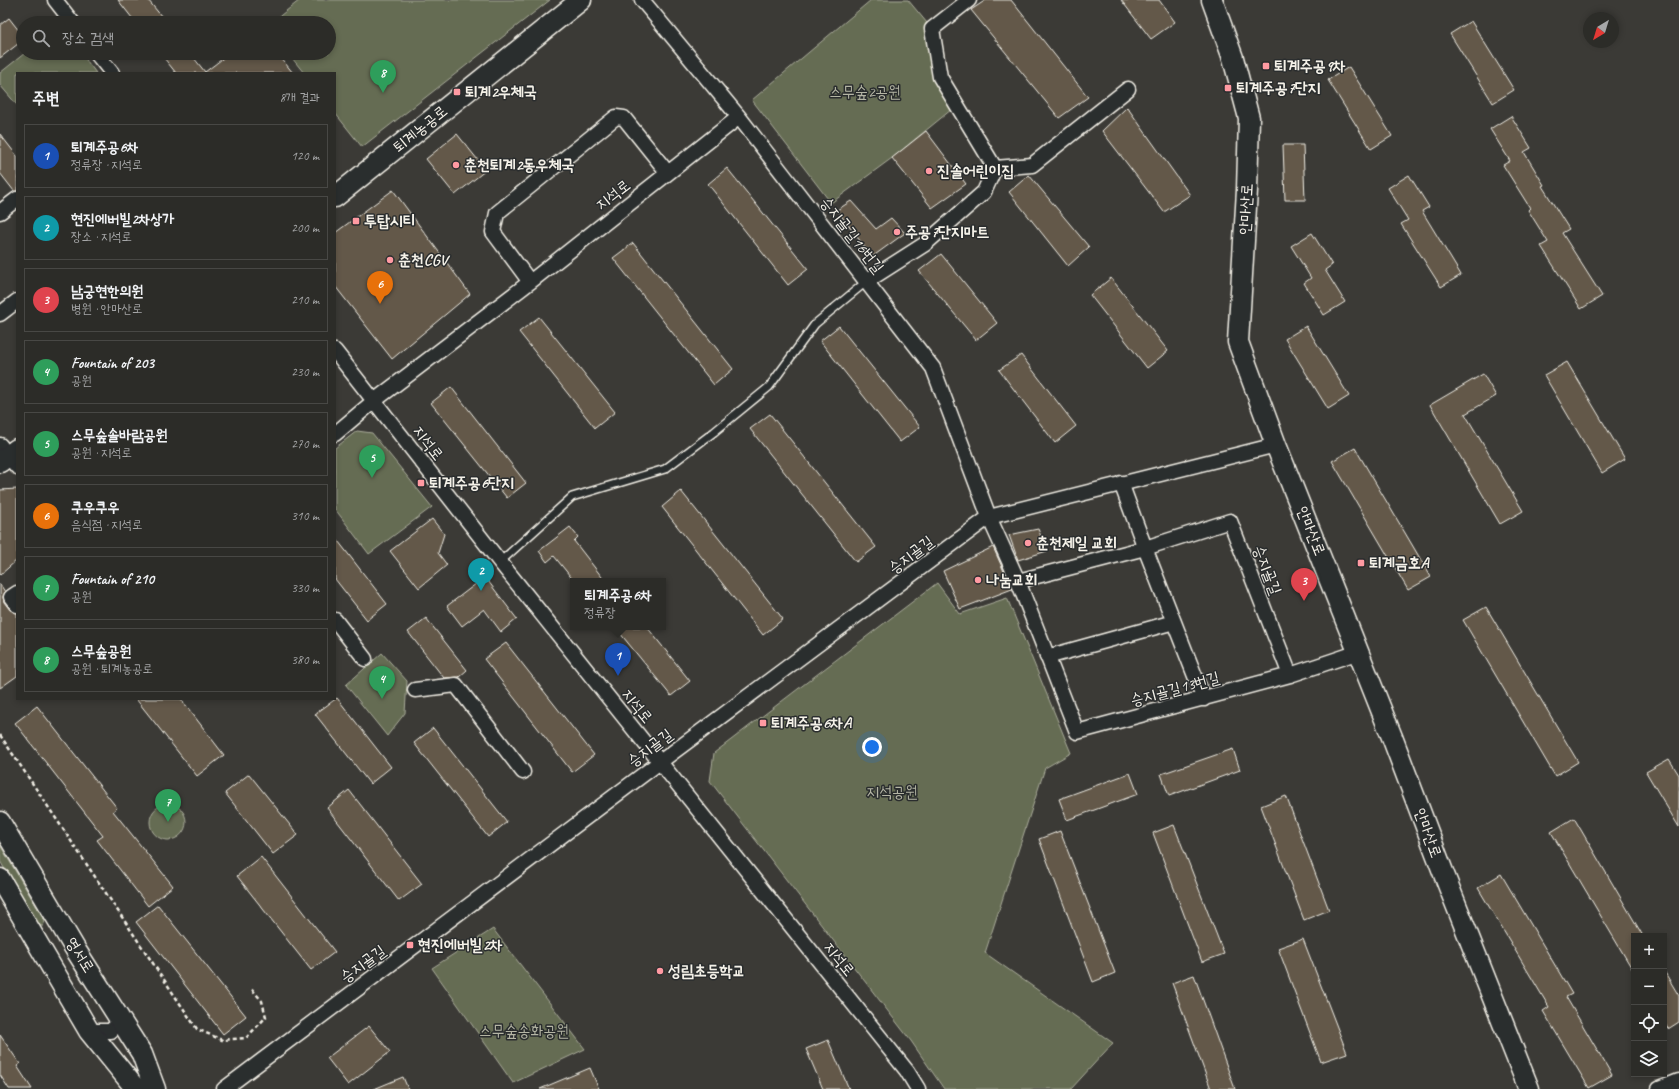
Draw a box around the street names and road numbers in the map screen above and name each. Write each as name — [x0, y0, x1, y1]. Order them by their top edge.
street label: 퇴계농공로 — [389, 101, 451, 157]
street label: 지석로 — [592, 175, 634, 215]
street label: 안마산로 — [1235, 183, 1257, 235]
street label: 승지골길16번길 — [816, 193, 888, 277]
street label: 지석로 — [408, 422, 448, 464]
street label: 안마산로 — [1292, 503, 1330, 559]
street label: 승지골길 — [884, 531, 938, 578]
street label: 승지골길 — [1248, 542, 1286, 598]
street label: 승지골길13번길 — [1128, 667, 1222, 711]
street label: 지석로 — [617, 685, 657, 727]
street label: 승지골길 — [623, 724, 677, 771]
street label: 안마산로 — [1410, 805, 1446, 861]
street label: 영서로 — [61, 933, 99, 977]
street label: 지석로 — [819, 938, 859, 980]
street label: 승지골길 — [336, 941, 390, 987]

